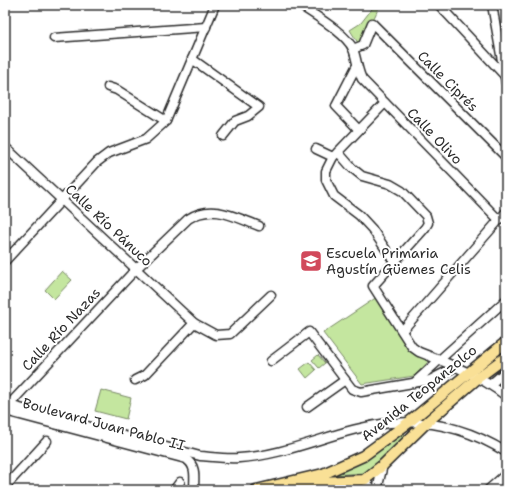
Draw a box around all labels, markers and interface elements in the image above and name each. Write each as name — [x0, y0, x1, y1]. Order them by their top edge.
street label: Calle Ciprés — [414, 47, 482, 115]
street label: Calle Olivo — [403, 104, 467, 168]
street label: Calle Río Pánuco — [62, 180, 156, 270]
place label: Escuela Primaria Agustín Güemes Celis — [326, 244, 471, 278]
school or university icon: Escuela Primaria Agustín Güemes Celis — [298, 248, 324, 274]
street label: Calle Río Nazas — [18, 284, 104, 374]
street label: Avenida Teopanzolco — [358, 341, 480, 445]
street label: Boulevard Juan Pablo II — [21, 394, 187, 454]

